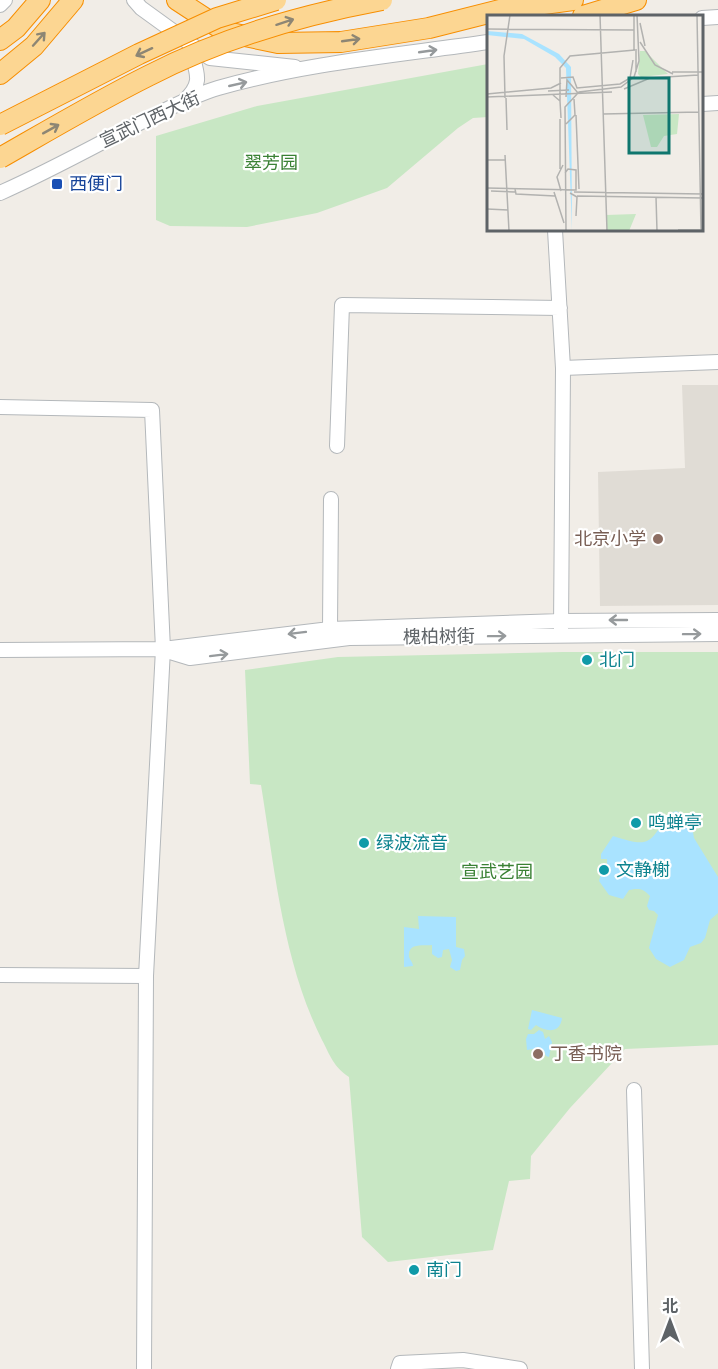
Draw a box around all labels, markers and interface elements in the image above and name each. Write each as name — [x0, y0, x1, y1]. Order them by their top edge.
inset map — [487, 15, 703, 231]
one-way arrow — [275, 16, 294, 27]
one-way arrow — [32, 32, 46, 47]
one-way arrow — [340, 35, 360, 46]
one-way arrow — [417, 45, 437, 56]
one-way arrow — [135, 46, 153, 58]
one-way arrow — [228, 78, 247, 89]
street label: 宣武门西大街 — [96, 86, 204, 154]
one-way arrow — [42, 123, 59, 135]
park label: 翠芳园 — [244, 151, 298, 176]
place label: 西便门 — [69, 172, 123, 197]
marker: 西便门 — [50, 177, 64, 191]
place label: 北京小学 — [574, 527, 646, 552]
marker: 北京小学 — [651, 532, 665, 546]
one-way arrow — [608, 614, 628, 626]
street label: 槐柏树街 — [403, 624, 475, 650]
one-way arrow — [287, 627, 307, 638]
one-way arrow — [682, 628, 702, 640]
one-way arrow — [487, 630, 507, 642]
place label: 北门 — [599, 648, 635, 673]
one-way arrow — [209, 649, 229, 660]
marker: 北门 — [580, 653, 594, 667]
place label: 鸣蝉亭 — [648, 811, 702, 836]
marker: 鸣蝉亭 — [629, 816, 643, 830]
place label: 绿波流音 — [376, 831, 448, 856]
marker: 绿波流音 — [357, 836, 371, 850]
place label: 文静榭 — [616, 858, 670, 883]
park label: 宣武艺园 — [461, 860, 533, 885]
marker: 文静榭 — [597, 863, 611, 877]
place label: 丁香书院 — [550, 1042, 622, 1067]
marker: 丁香书院 — [531, 1047, 545, 1061]
place label: 南门 — [426, 1258, 462, 1283]
marker: 南门 — [407, 1263, 421, 1277]
north arrow — [640, 1291, 700, 1351]
text: 北 — [662, 1296, 678, 1318]

